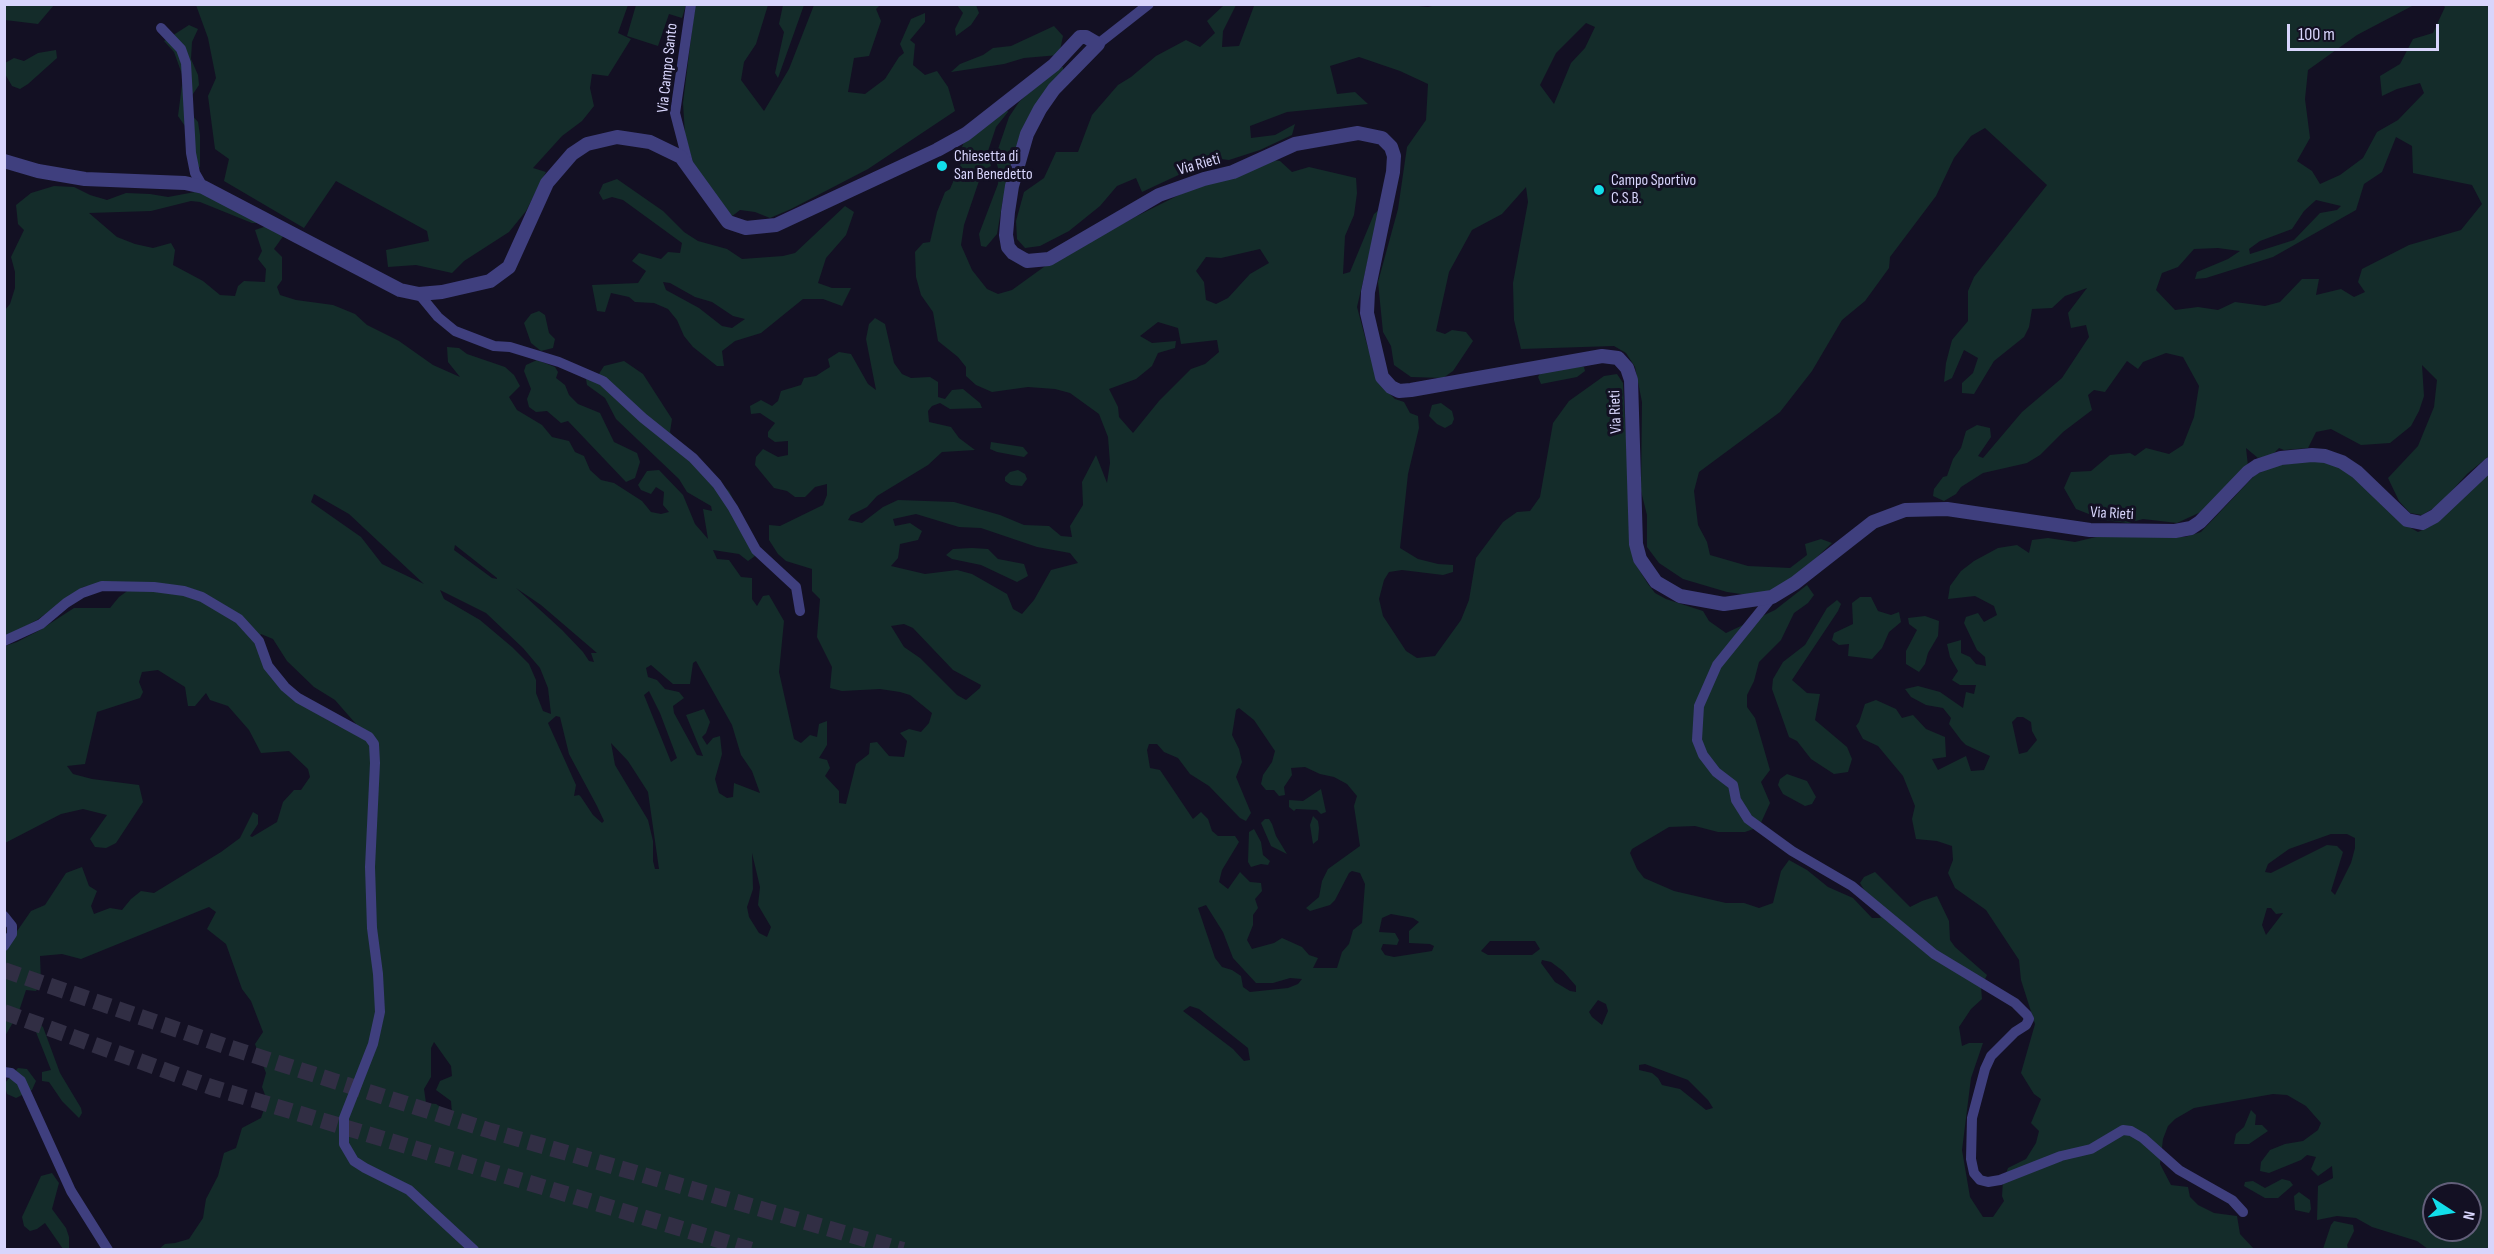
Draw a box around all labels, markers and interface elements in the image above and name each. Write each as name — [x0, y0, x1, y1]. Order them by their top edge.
scale bar — [2290, 12, 2442, 50]
street label: Via Campo Santo — [654, 22, 682, 114]
text: 100 m — [2298, 24, 2335, 45]
place label: Chiesetta di San Benedetto — [954, 147, 1033, 185]
street label: Via Rieti — [1175, 150, 1223, 180]
marker: Chiesetta di San Benedetto — [935, 159, 949, 173]
place label: Campo Sportivo C.S.B. — [1611, 171, 1696, 209]
marker: Campo Sportivo C.S.B. — [1592, 183, 1606, 197]
street label: Via Rieti — [1606, 390, 1626, 434]
street label: Via Rieti — [2090, 503, 2134, 525]
north arrow — [2422, 1182, 2482, 1242]
text: N — [2458, 1209, 2478, 1222]

